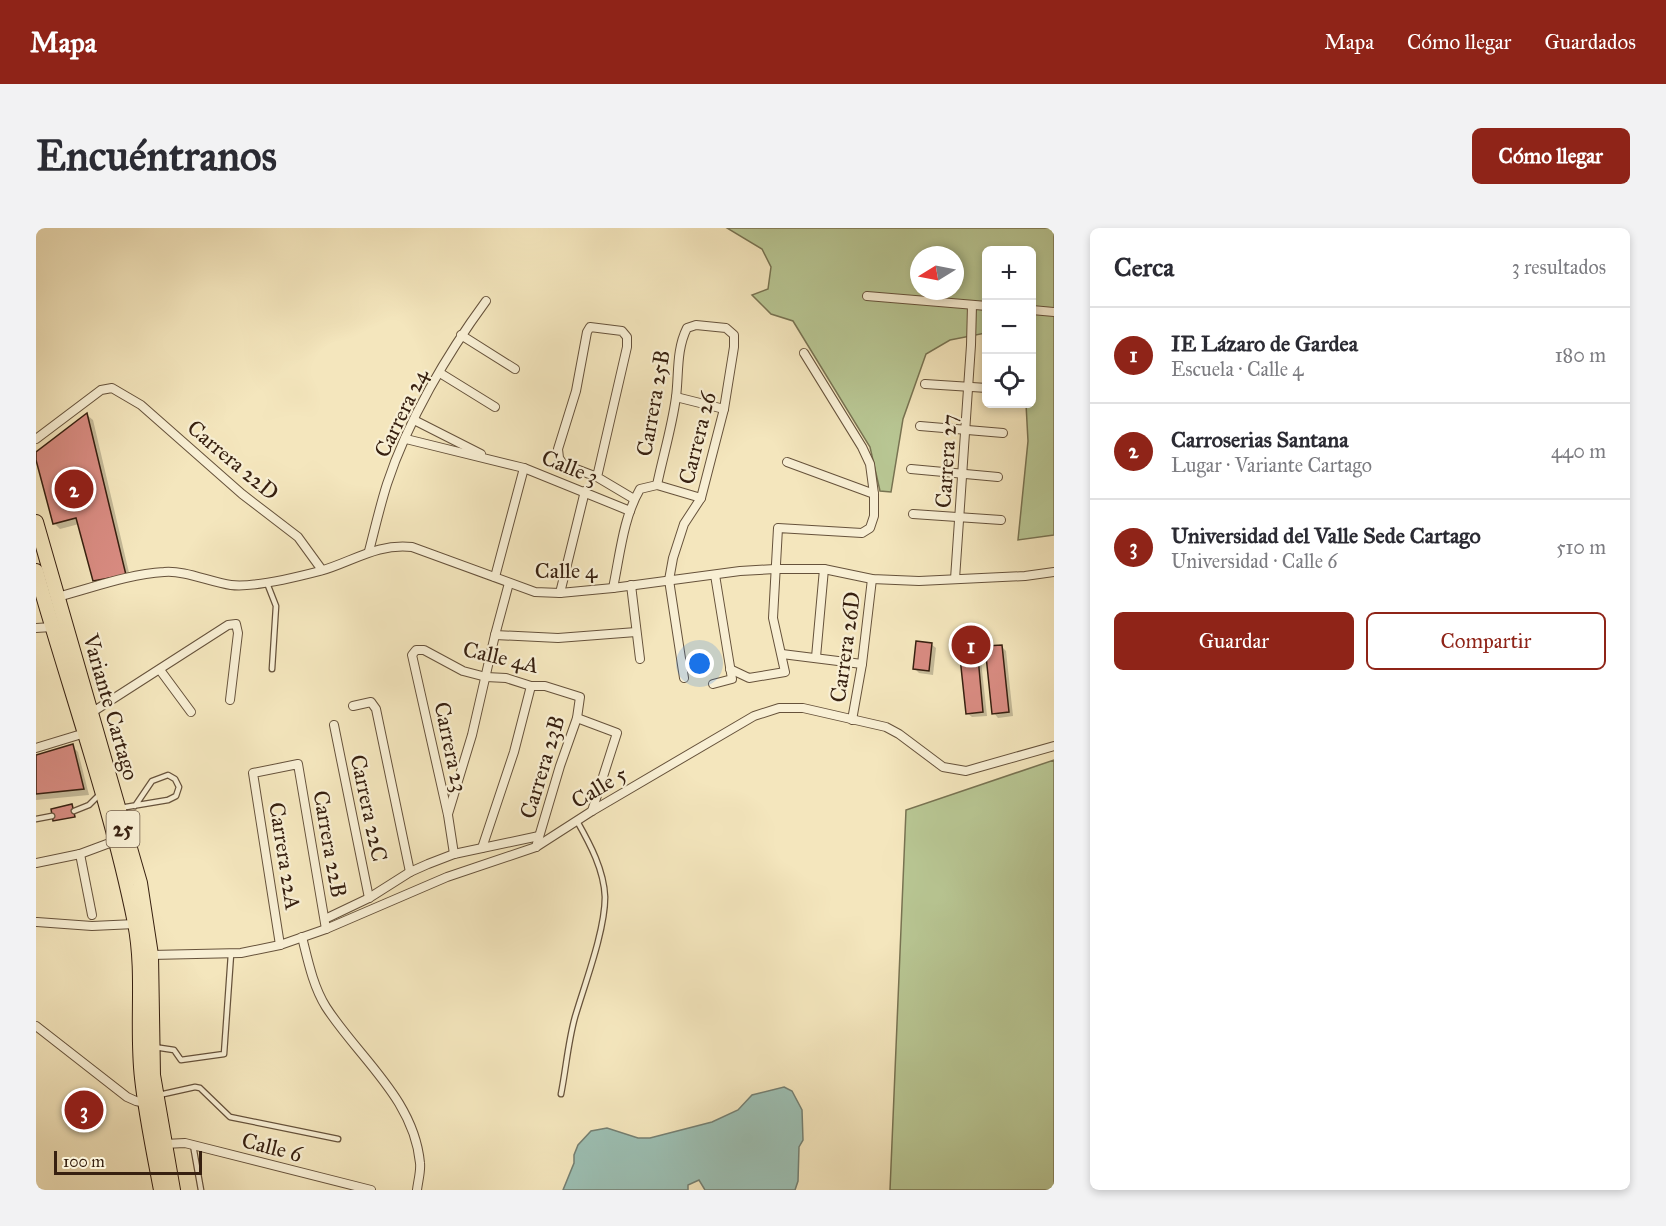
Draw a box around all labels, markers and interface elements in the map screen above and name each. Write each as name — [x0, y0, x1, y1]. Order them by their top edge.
text: Mapa — [30, 25, 97, 60]
text: Mapa — [1324, 29, 1374, 55]
text: Cómo llegar — [1407, 29, 1511, 55]
text: Guardados — [1544, 29, 1636, 55]
button: Cómo llegar — [1472, 128, 1630, 184]
text: Encuéntranos — [36, 130, 277, 182]
north arrow — [910, 246, 964, 300]
map controls — [982, 246, 1036, 408]
button: + — [982, 246, 1036, 300]
text: Cerca — [1114, 251, 1174, 283]
text: 3 resultados — [1512, 255, 1606, 279]
button: − — [982, 300, 1036, 354]
text: IE Lázaro de Gardea — [1171, 330, 1358, 357]
text: 1 — [1130, 343, 1137, 367]
text: 180 m — [1555, 343, 1606, 367]
street label: Carrera 25B — [630, 348, 676, 458]
button: locate — [982, 354, 1036, 408]
text: Escuela · Calle 4 — [1171, 357, 1304, 381]
street label: Carrera 24 — [368, 364, 434, 462]
street label: Carrera 26 — [673, 388, 722, 487]
street label: Carrera 27 — [929, 413, 963, 509]
street label: Carrera 22D — [182, 414, 284, 506]
text: Carroserias Santana — [1171, 426, 1349, 453]
text: 2 — [1129, 439, 1138, 463]
text: 440 m — [1551, 439, 1606, 463]
street label: Calle 3 — [538, 443, 602, 491]
text: Lugar · Variante Cartago — [1171, 453, 1372, 477]
pin: 2 — [54, 466, 93, 512]
text: Universidad del Valle Sede Cartago — [1171, 522, 1481, 549]
text: 3 — [1130, 535, 1138, 559]
text: 510 m — [1556, 535, 1606, 559]
text: Universidad · Calle 6 — [1171, 549, 1338, 573]
street label: Calle 4 — [535, 557, 598, 584]
street label: Carrera 26D — [824, 590, 866, 704]
button: Guardar — [1114, 612, 1354, 670]
button: Compartir — [1366, 612, 1606, 670]
pin: 1 — [952, 622, 990, 668]
street label: Variante Cartago — [77, 630, 145, 783]
street label: Calle 4A — [460, 635, 542, 679]
your location — [685, 649, 714, 678]
street label: Carrera 23 — [428, 699, 474, 795]
street label: Carrera 23B — [514, 712, 570, 822]
street label: Carrera 22C — [344, 752, 394, 864]
street label: Calle 5 — [566, 760, 632, 814]
street label: Carrera 22B — [307, 788, 353, 900]
street label: Carrera 22A — [263, 800, 307, 912]
road number: 25 — [106, 811, 140, 847]
pin: 3 — [64, 1088, 104, 1132]
street label: Calle 6 — [239, 1126, 306, 1168]
scale bar — [54, 1148, 202, 1176]
text: 100 m — [63, 1152, 105, 1171]

